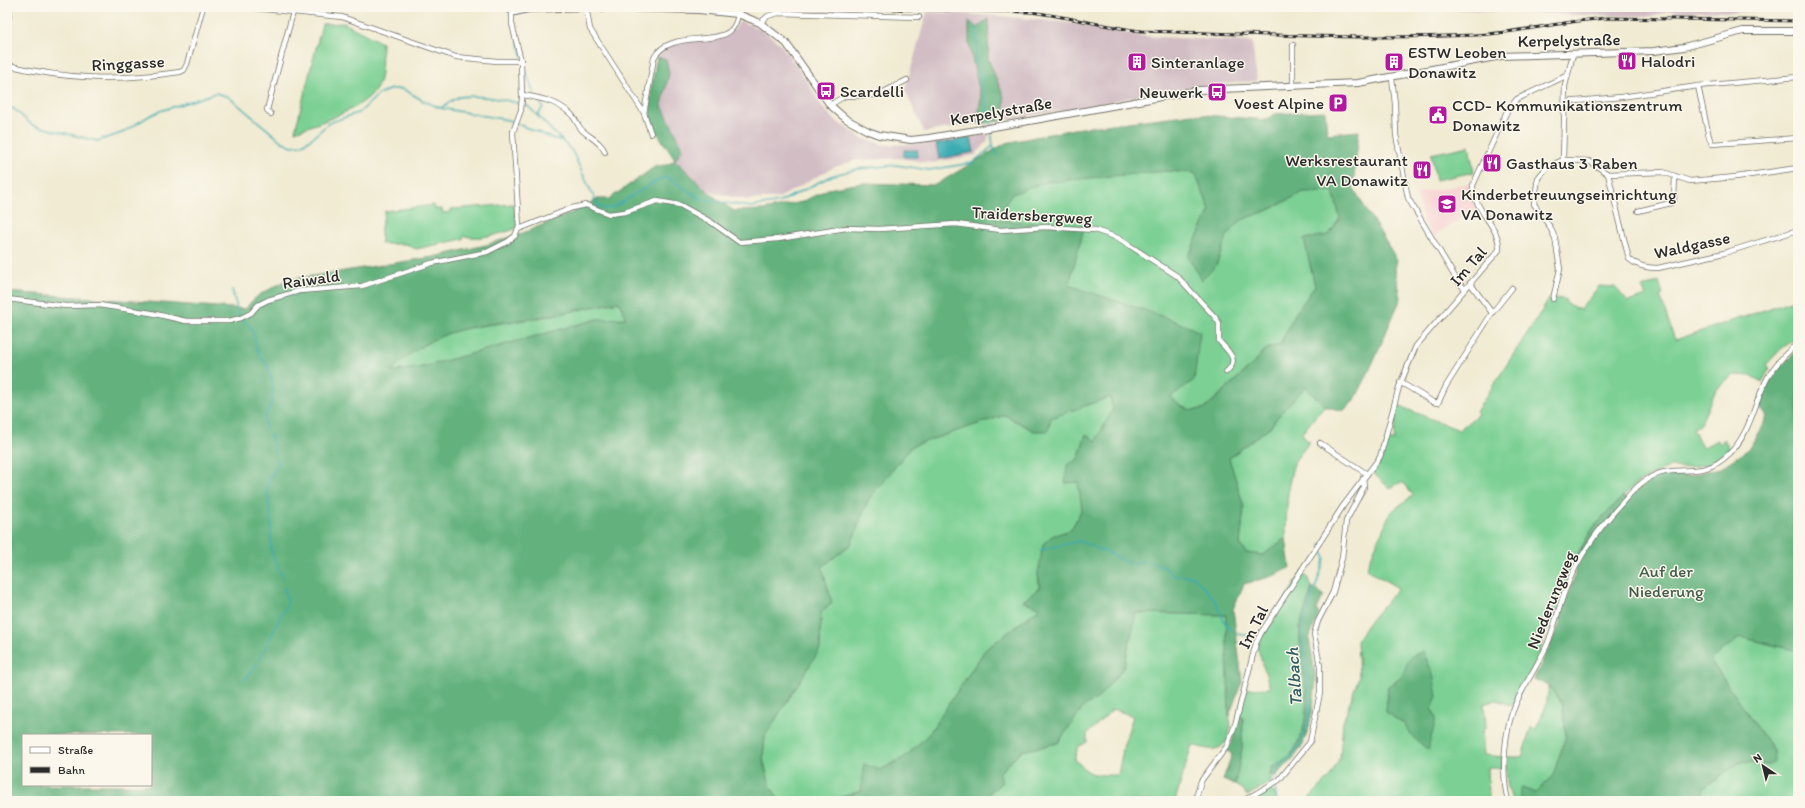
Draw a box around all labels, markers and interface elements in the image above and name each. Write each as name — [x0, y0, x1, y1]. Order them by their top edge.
street label: Kerpelystraße — [1517, 29, 1621, 51]
place label: ESTW Leoben Donawitz — [1408, 42, 1506, 82]
restaurant icon: Halodri — [1616, 50, 1638, 72]
street label: Ringgasse — [91, 51, 165, 75]
building icon: Sinteranlage — [1126, 51, 1148, 73]
building icon: ESTW Leoben Donawitz — [1383, 51, 1405, 73]
place label: Halodri — [1641, 51, 1695, 71]
place label: Sinteranlage — [1151, 52, 1245, 72]
bus stop icon: Scardelli — [815, 80, 837, 102]
place label: Scardelli — [840, 81, 904, 101]
bus stop icon: Neuwerk — [1206, 81, 1228, 103]
place label: Neuwerk — [1139, 82, 1203, 102]
street label: Kerpelystraße — [949, 92, 1053, 130]
parking icon: Voest Alpine — [1327, 92, 1349, 114]
place label: Voest Alpine — [1234, 93, 1324, 113]
place label: CCD- Kommunikationszentrum Donawitz — [1452, 95, 1683, 135]
public building icon: CCD- Kommunikationszentrum Donawitz — [1427, 104, 1449, 126]
place label: Werksrestaurant VA Donawitz — [1285, 150, 1408, 190]
restaurant icon: Gasthaus 3 Raben — [1481, 152, 1503, 174]
place label: Gasthaus 3 Raben — [1506, 153, 1638, 173]
restaurant icon: Werksrestaurant VA Donawitz — [1411, 159, 1433, 181]
place label: Kinderbetreuungseinrichtung VA Donawitz — [1461, 184, 1677, 224]
school or university icon: Kinderbetreuungseinrichtung VA Donawitz — [1436, 193, 1458, 215]
street label: Traidersbergweg — [971, 202, 1093, 228]
street label: Waldgasse — [1652, 227, 1732, 263]
street label: Im Tal — [1445, 242, 1491, 290]
street label: Raiwald — [281, 265, 342, 293]
street label: Niederungweg — [1522, 548, 1580, 652]
park label: Auf der Niederung — [1628, 561, 1704, 601]
street label: Im Tal — [1234, 602, 1272, 652]
water label: Talbach — [1281, 646, 1307, 707]
legend — [22, 734, 152, 786]
text: Straße — [58, 743, 93, 757]
north arrow — [1743, 746, 1783, 786]
text: N — [1751, 751, 1764, 766]
text: Bahn — [58, 763, 85, 777]

